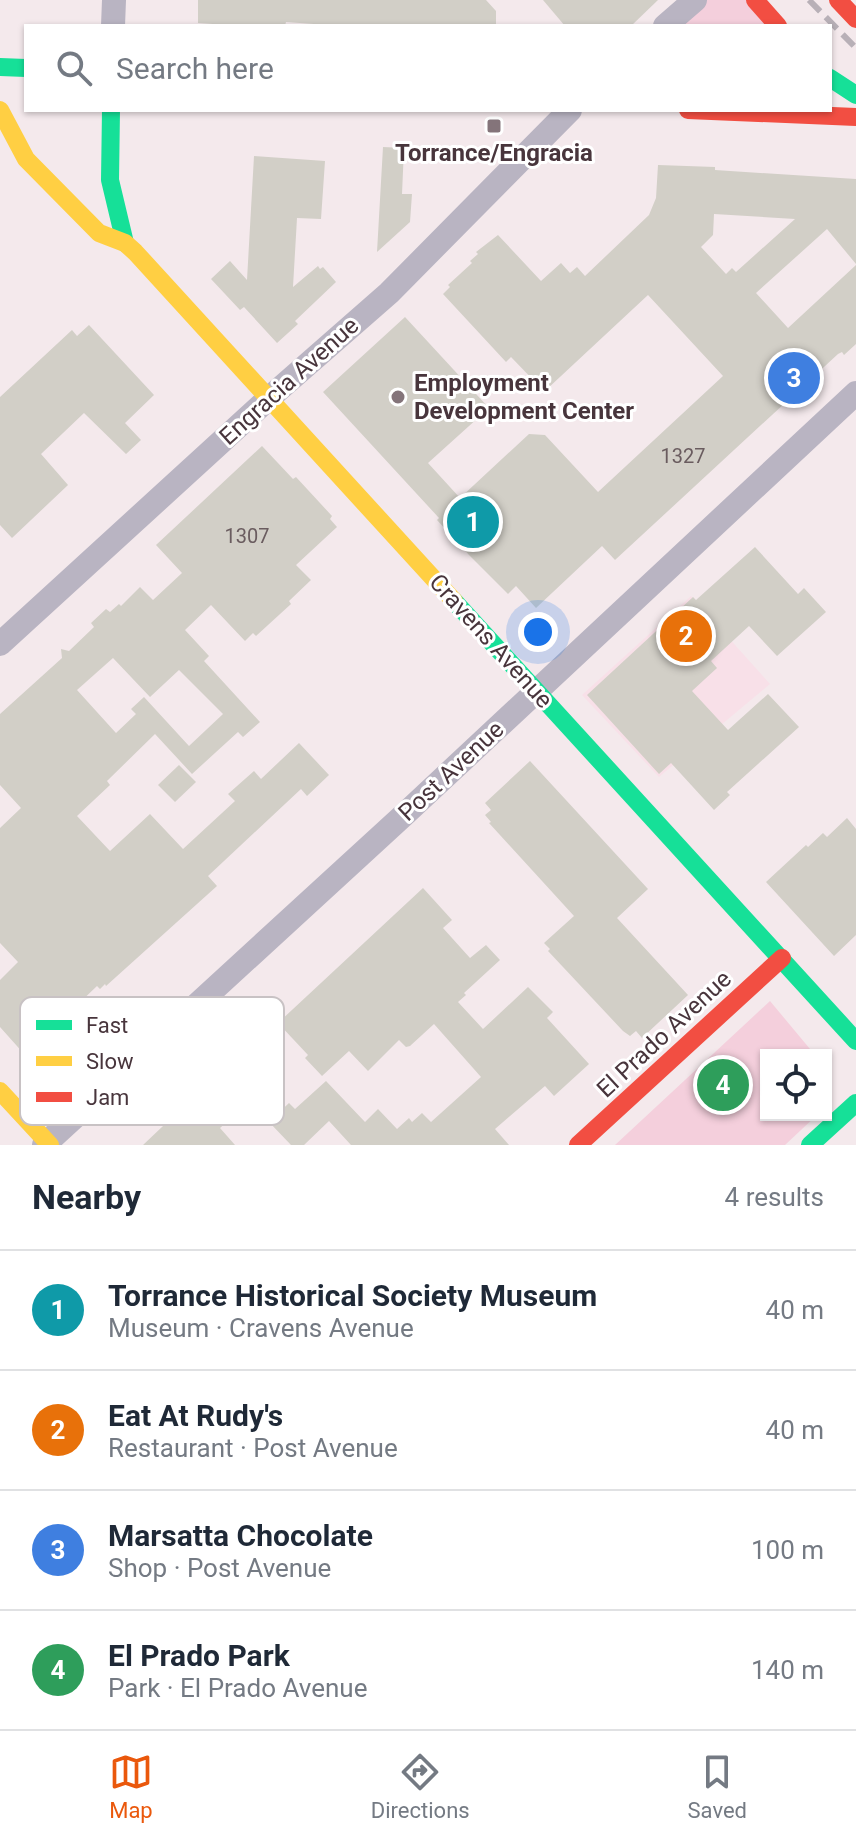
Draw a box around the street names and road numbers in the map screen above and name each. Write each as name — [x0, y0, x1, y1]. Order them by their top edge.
street label: Engracia Avenue — [214, 311, 364, 451]
street label: Cravens Avenue — [424, 568, 558, 714]
street label: Post Avenue — [393, 715, 509, 827]
street label: El Prado Avenue — [591, 965, 737, 1103]

